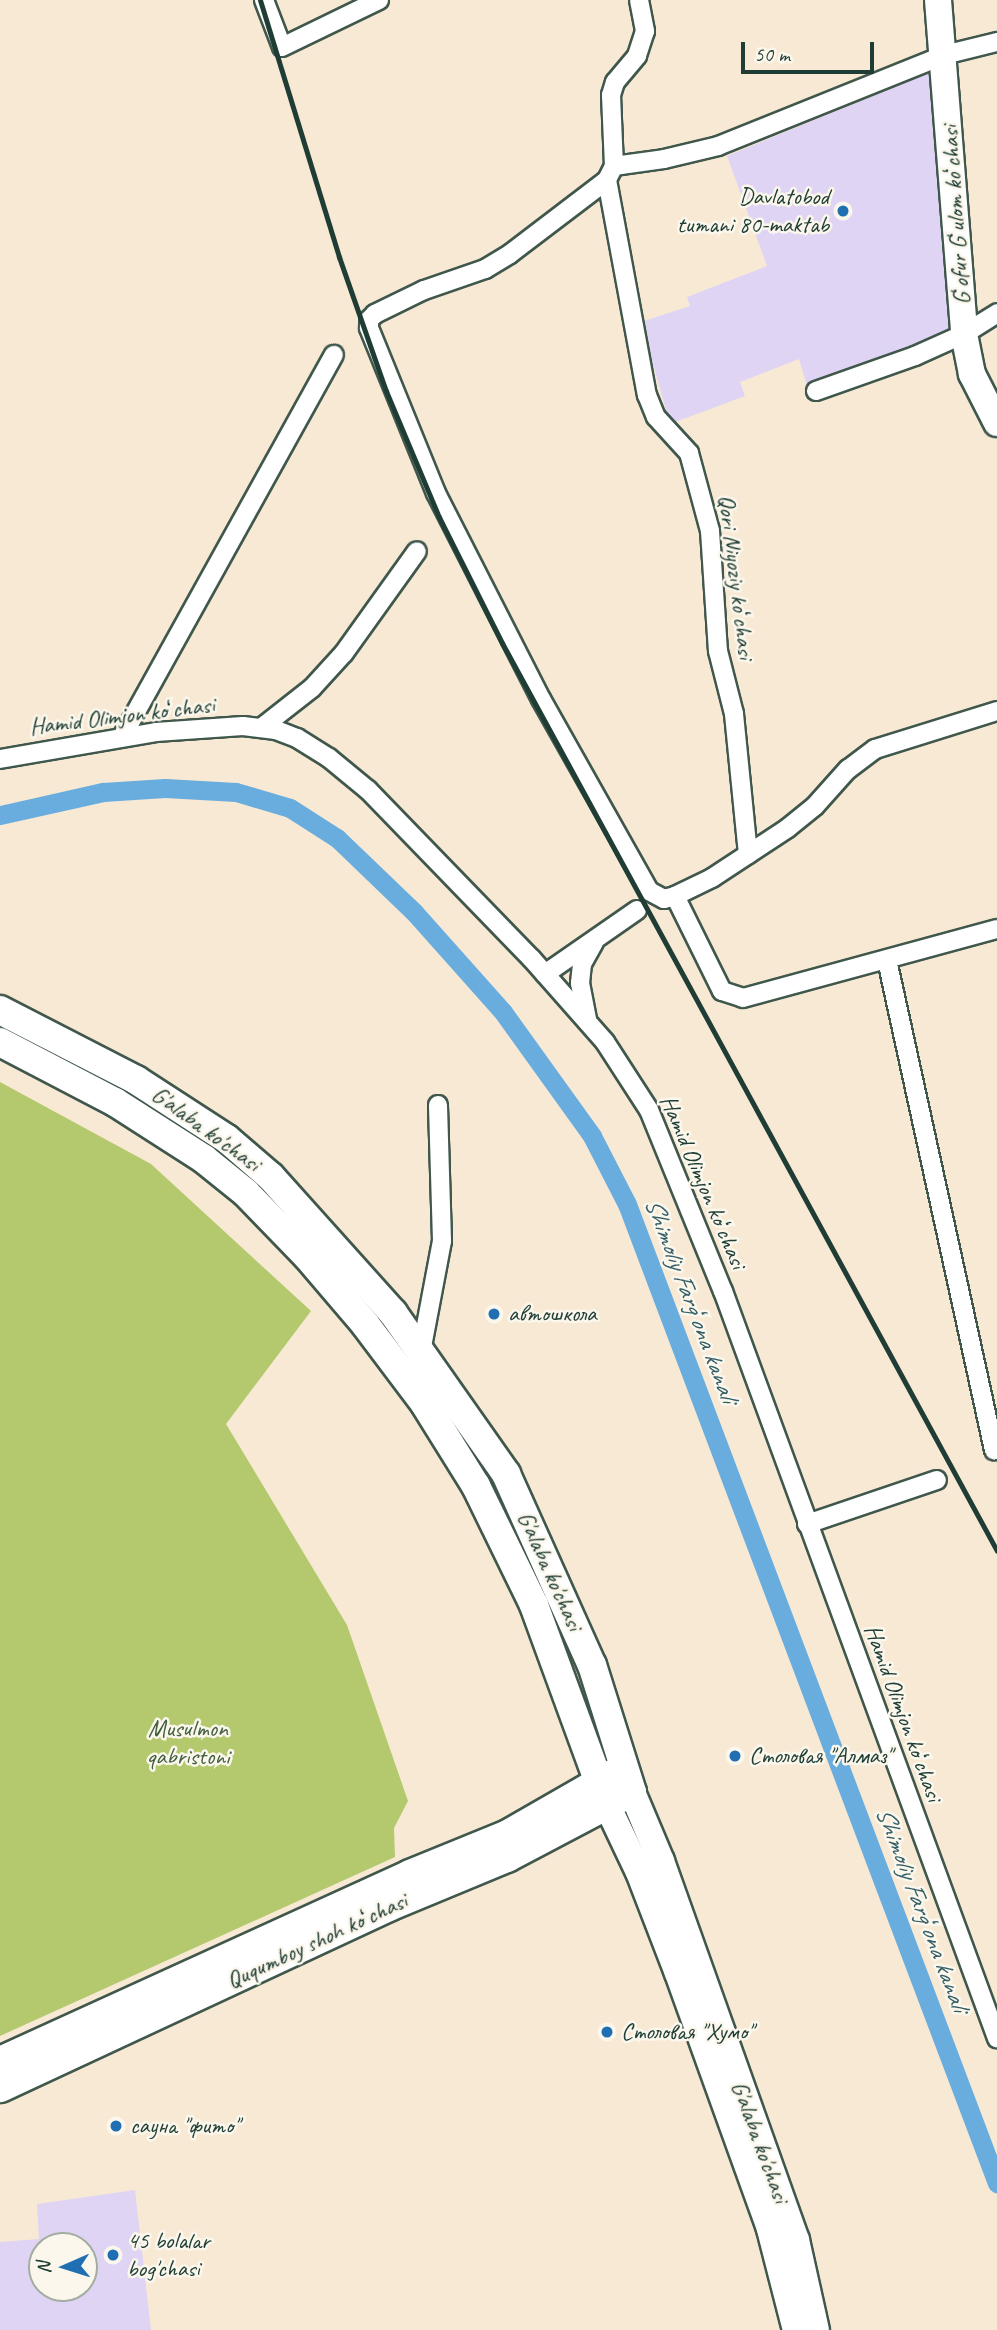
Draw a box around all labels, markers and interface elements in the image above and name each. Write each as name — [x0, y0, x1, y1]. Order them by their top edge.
scale bar — [745, 28, 878, 72]
text: 50 m — [754, 41, 790, 67]
street label: Gʻofur Gʻulom koʻchasi — [935, 124, 977, 306]
place label: Davlatobod tumani 80-maktab — [677, 183, 829, 239]
marker: Davlatobod tumani 80-maktab — [835, 203, 851, 219]
street label: Qori Niyoziy koʻchasi — [712, 492, 760, 662]
street label: Hamid Olimjon koʻchasi — [27, 690, 217, 742]
street label: G'alaba ko'chasi — [146, 1080, 266, 1178]
street label: Hamid Olimjon koʻchasi — [653, 1090, 753, 1274]
water label: Shimoliy Fargʻona kanali — [638, 1194, 744, 1406]
place label: автошкола — [508, 1300, 596, 1328]
marker: автошкола — [486, 1306, 502, 1322]
street label: G'alaba ko'chasi — [511, 1507, 589, 1635]
street label: Hamid Olimjon koʻchasi — [857, 1620, 949, 1806]
park label: Musulmon qabristoni — [147, 1715, 229, 1771]
place label: Столовая "Алмаз" — [749, 1742, 891, 1770]
marker: Столовая "Алмаз" — [727, 1748, 743, 1764]
water label: Shimoliy Fargʻona kanali — [869, 1803, 975, 2015]
street label: Ququmboy shoh koʻchasi — [222, 1887, 412, 1995]
place label: Столовая "Хумо" — [621, 2018, 753, 2046]
marker: Столовая "Хумо" — [599, 2024, 615, 2040]
street label: G'alaba ko'chasi — [725, 2077, 795, 2207]
place label: сауна "фито" — [130, 2112, 239, 2140]
marker: сауна "фито" — [108, 2118, 124, 2134]
place label: 45 bolalar bog'chasi — [127, 2227, 210, 2283]
north arrow — [28, 2232, 98, 2302]
marker: 45 bolalar bog'chasi — [105, 2247, 121, 2263]
text: N — [32, 2261, 56, 2275]

